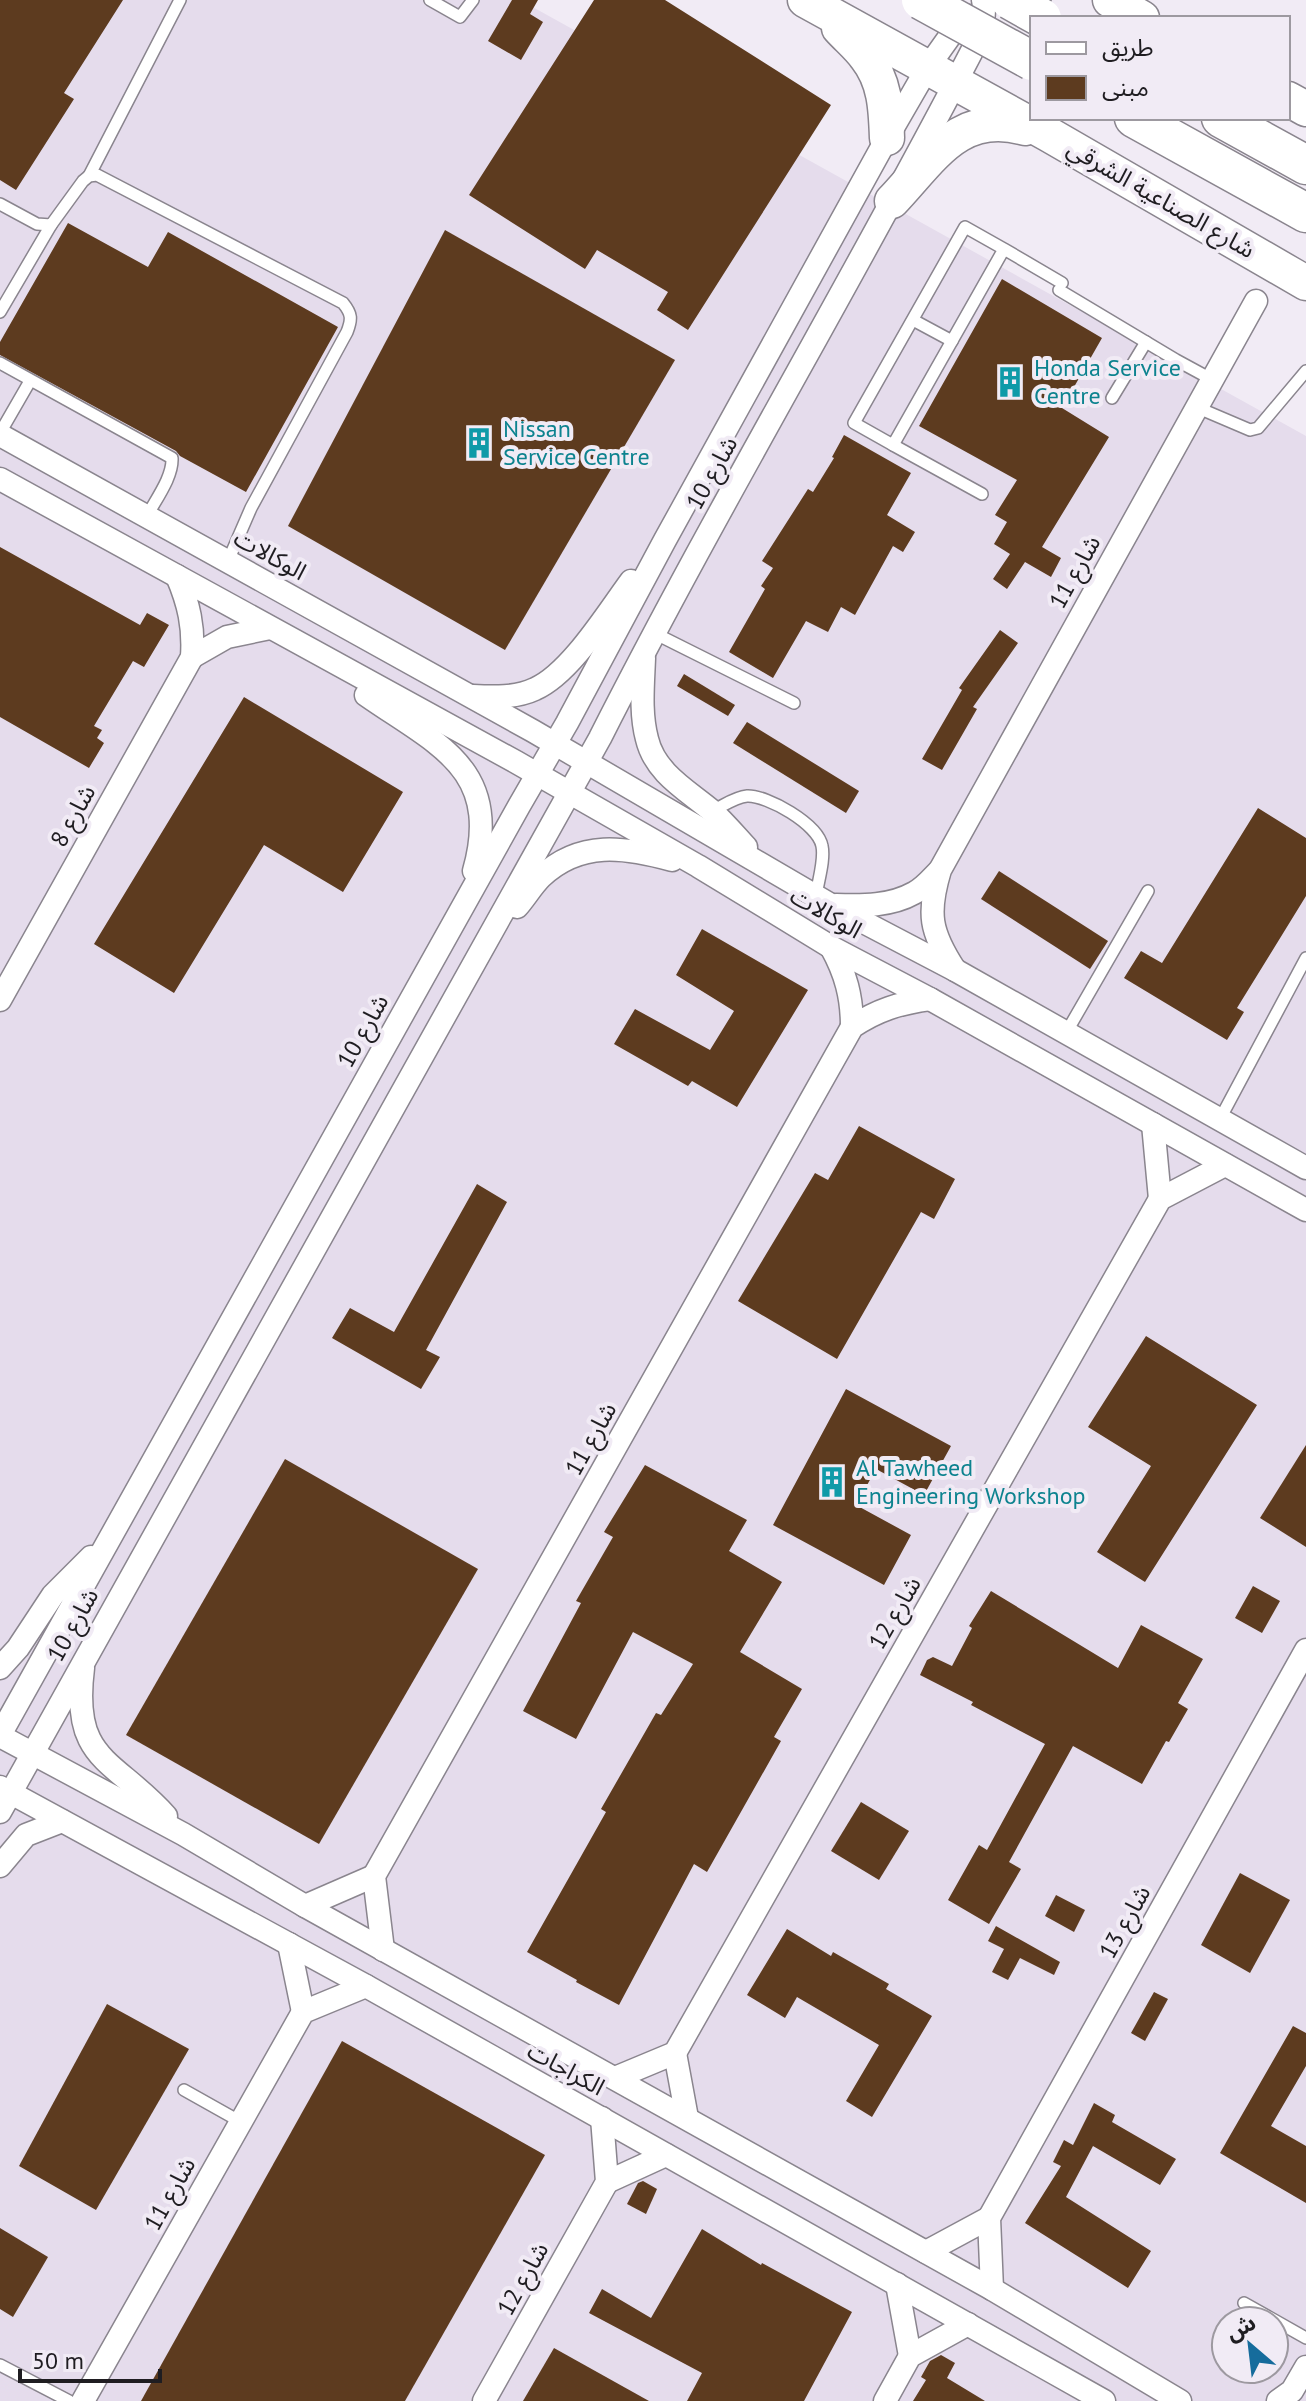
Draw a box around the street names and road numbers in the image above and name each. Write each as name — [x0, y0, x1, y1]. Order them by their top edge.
street label: شارع الصناعية الشرقي — [1060, 132, 1261, 268]
street label: شارع 10 — [679, 431, 746, 516]
street label: الوكالات — [229, 522, 312, 587]
street label: شارع 11 — [1042, 530, 1109, 615]
street label: شارع 8 — [43, 779, 104, 853]
street label: الوكالات — [785, 880, 868, 945]
street label: شارع 10 — [330, 989, 397, 1074]
street label: شارع 11 — [558, 1397, 625, 1482]
street label: شارع 12 — [861, 1571, 930, 1656]
street label: شارع 10 — [40, 1583, 107, 1668]
street label: شارع 13 — [1092, 1880, 1159, 1965]
street label: الكراجات — [522, 2035, 610, 2102]
street label: شارع 11 — [137, 2152, 204, 2237]
street label: شارع 12 — [490, 2237, 557, 2322]

